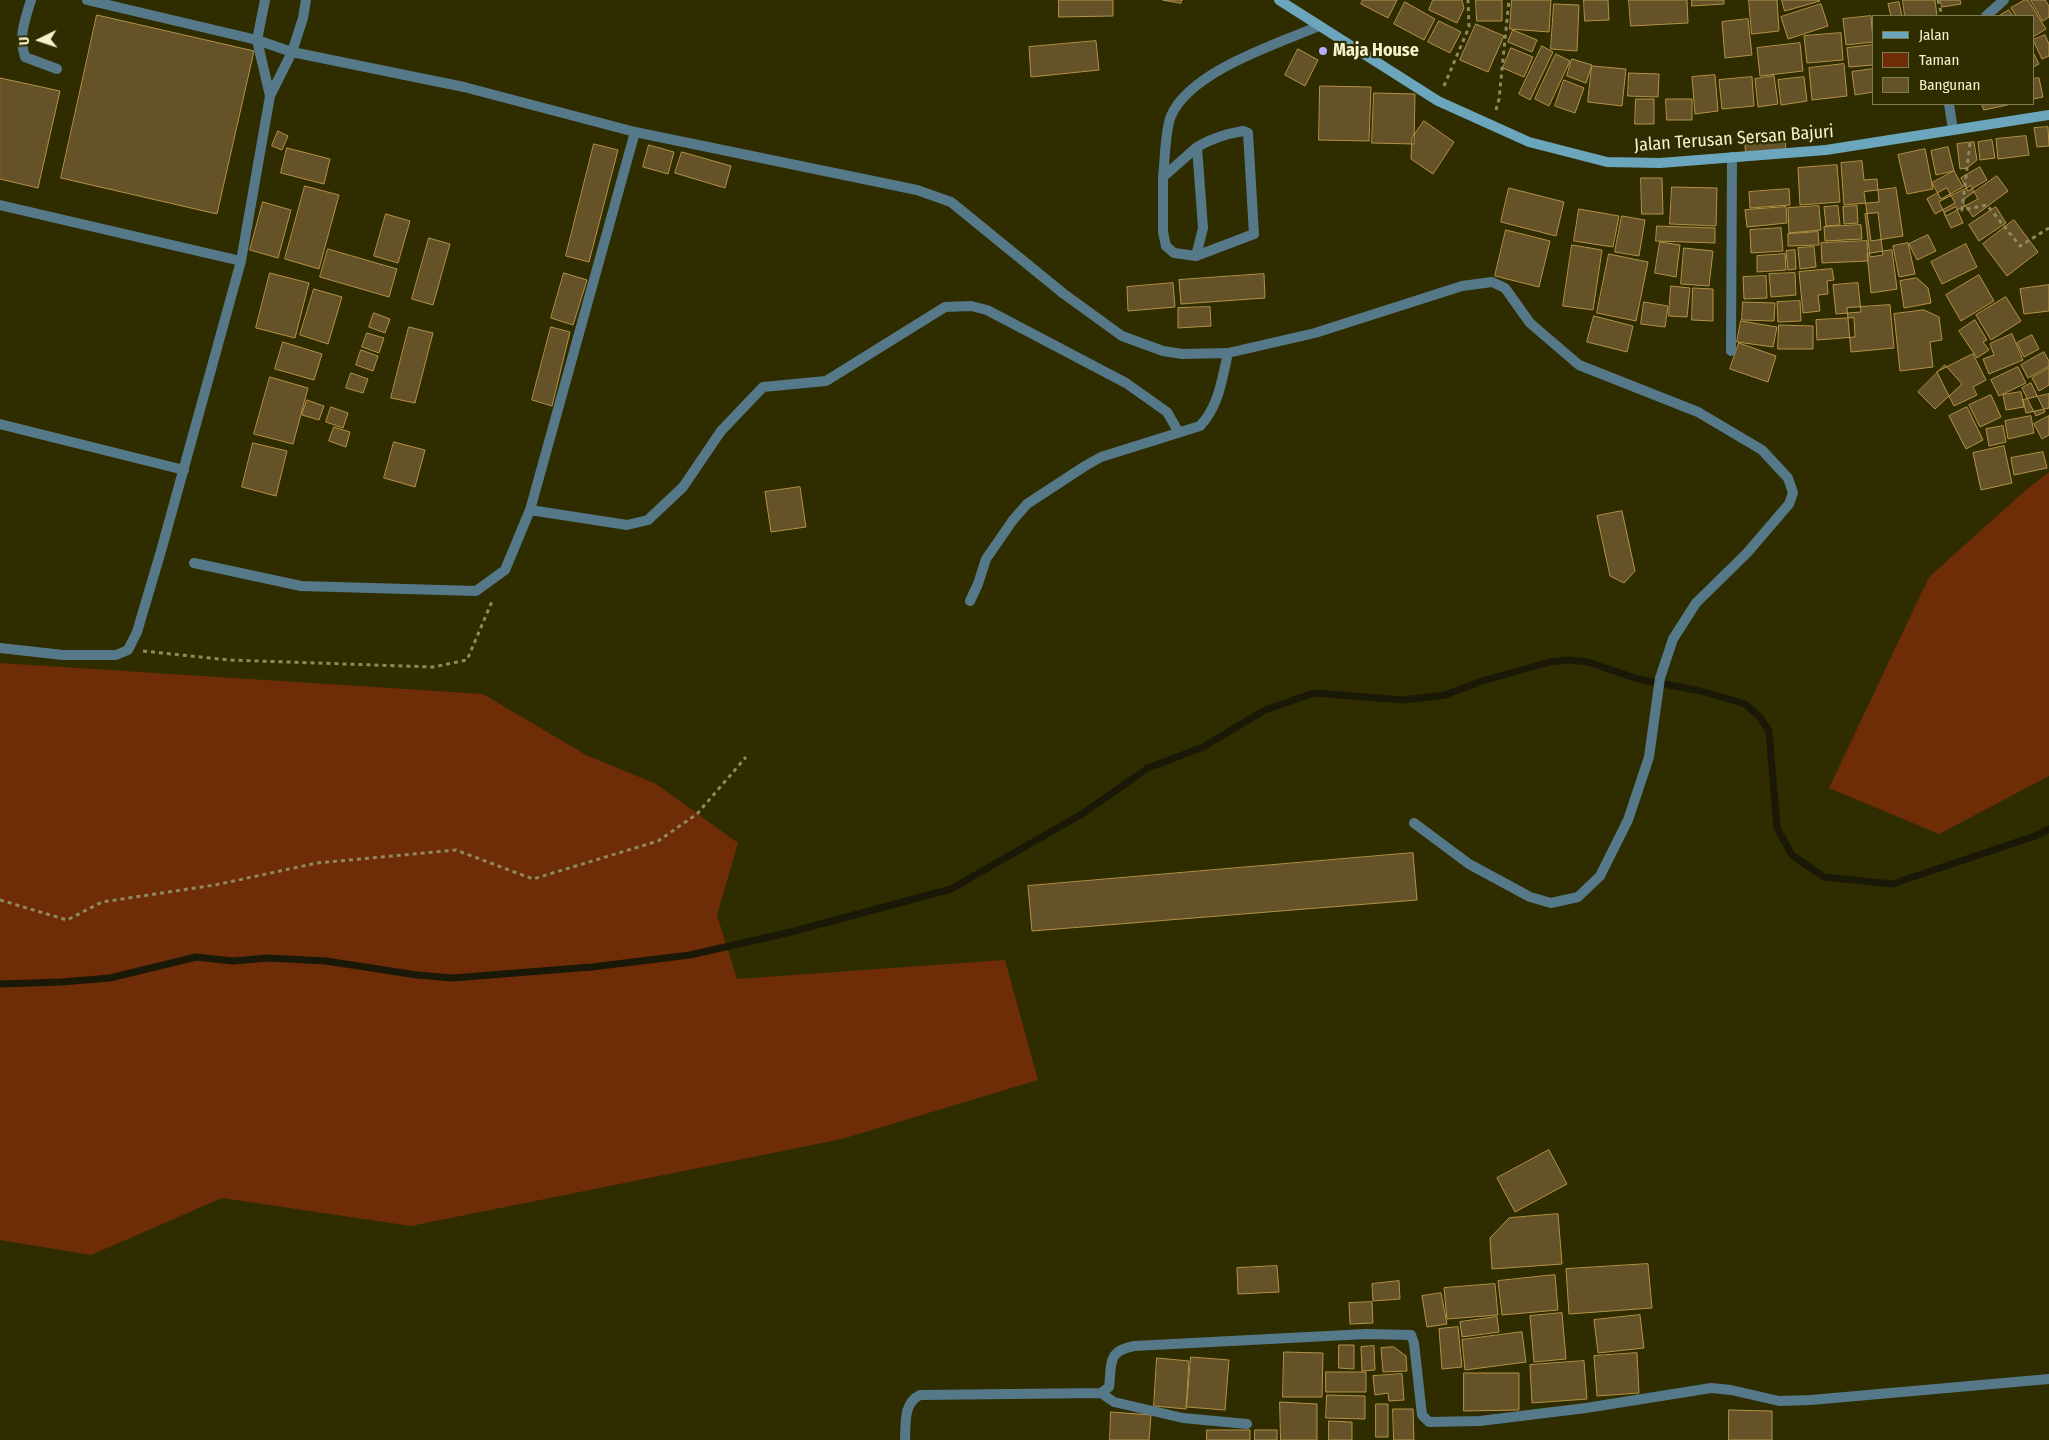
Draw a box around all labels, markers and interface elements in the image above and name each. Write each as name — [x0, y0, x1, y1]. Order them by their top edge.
north arrow — [15, 15, 65, 65]
legend — [1872, 15, 2034, 105]
text: Jalan — [1919, 26, 1949, 44]
text: U — [16, 36, 33, 46]
place label: Maja House — [1333, 40, 1419, 62]
marker: Maja House — [1317, 45, 1329, 57]
text: Taman — [1919, 51, 1959, 69]
text: Bangunan — [1919, 76, 1980, 94]
street label: Jalan Terusan Sersan Bajuri — [1634, 121, 1834, 157]

